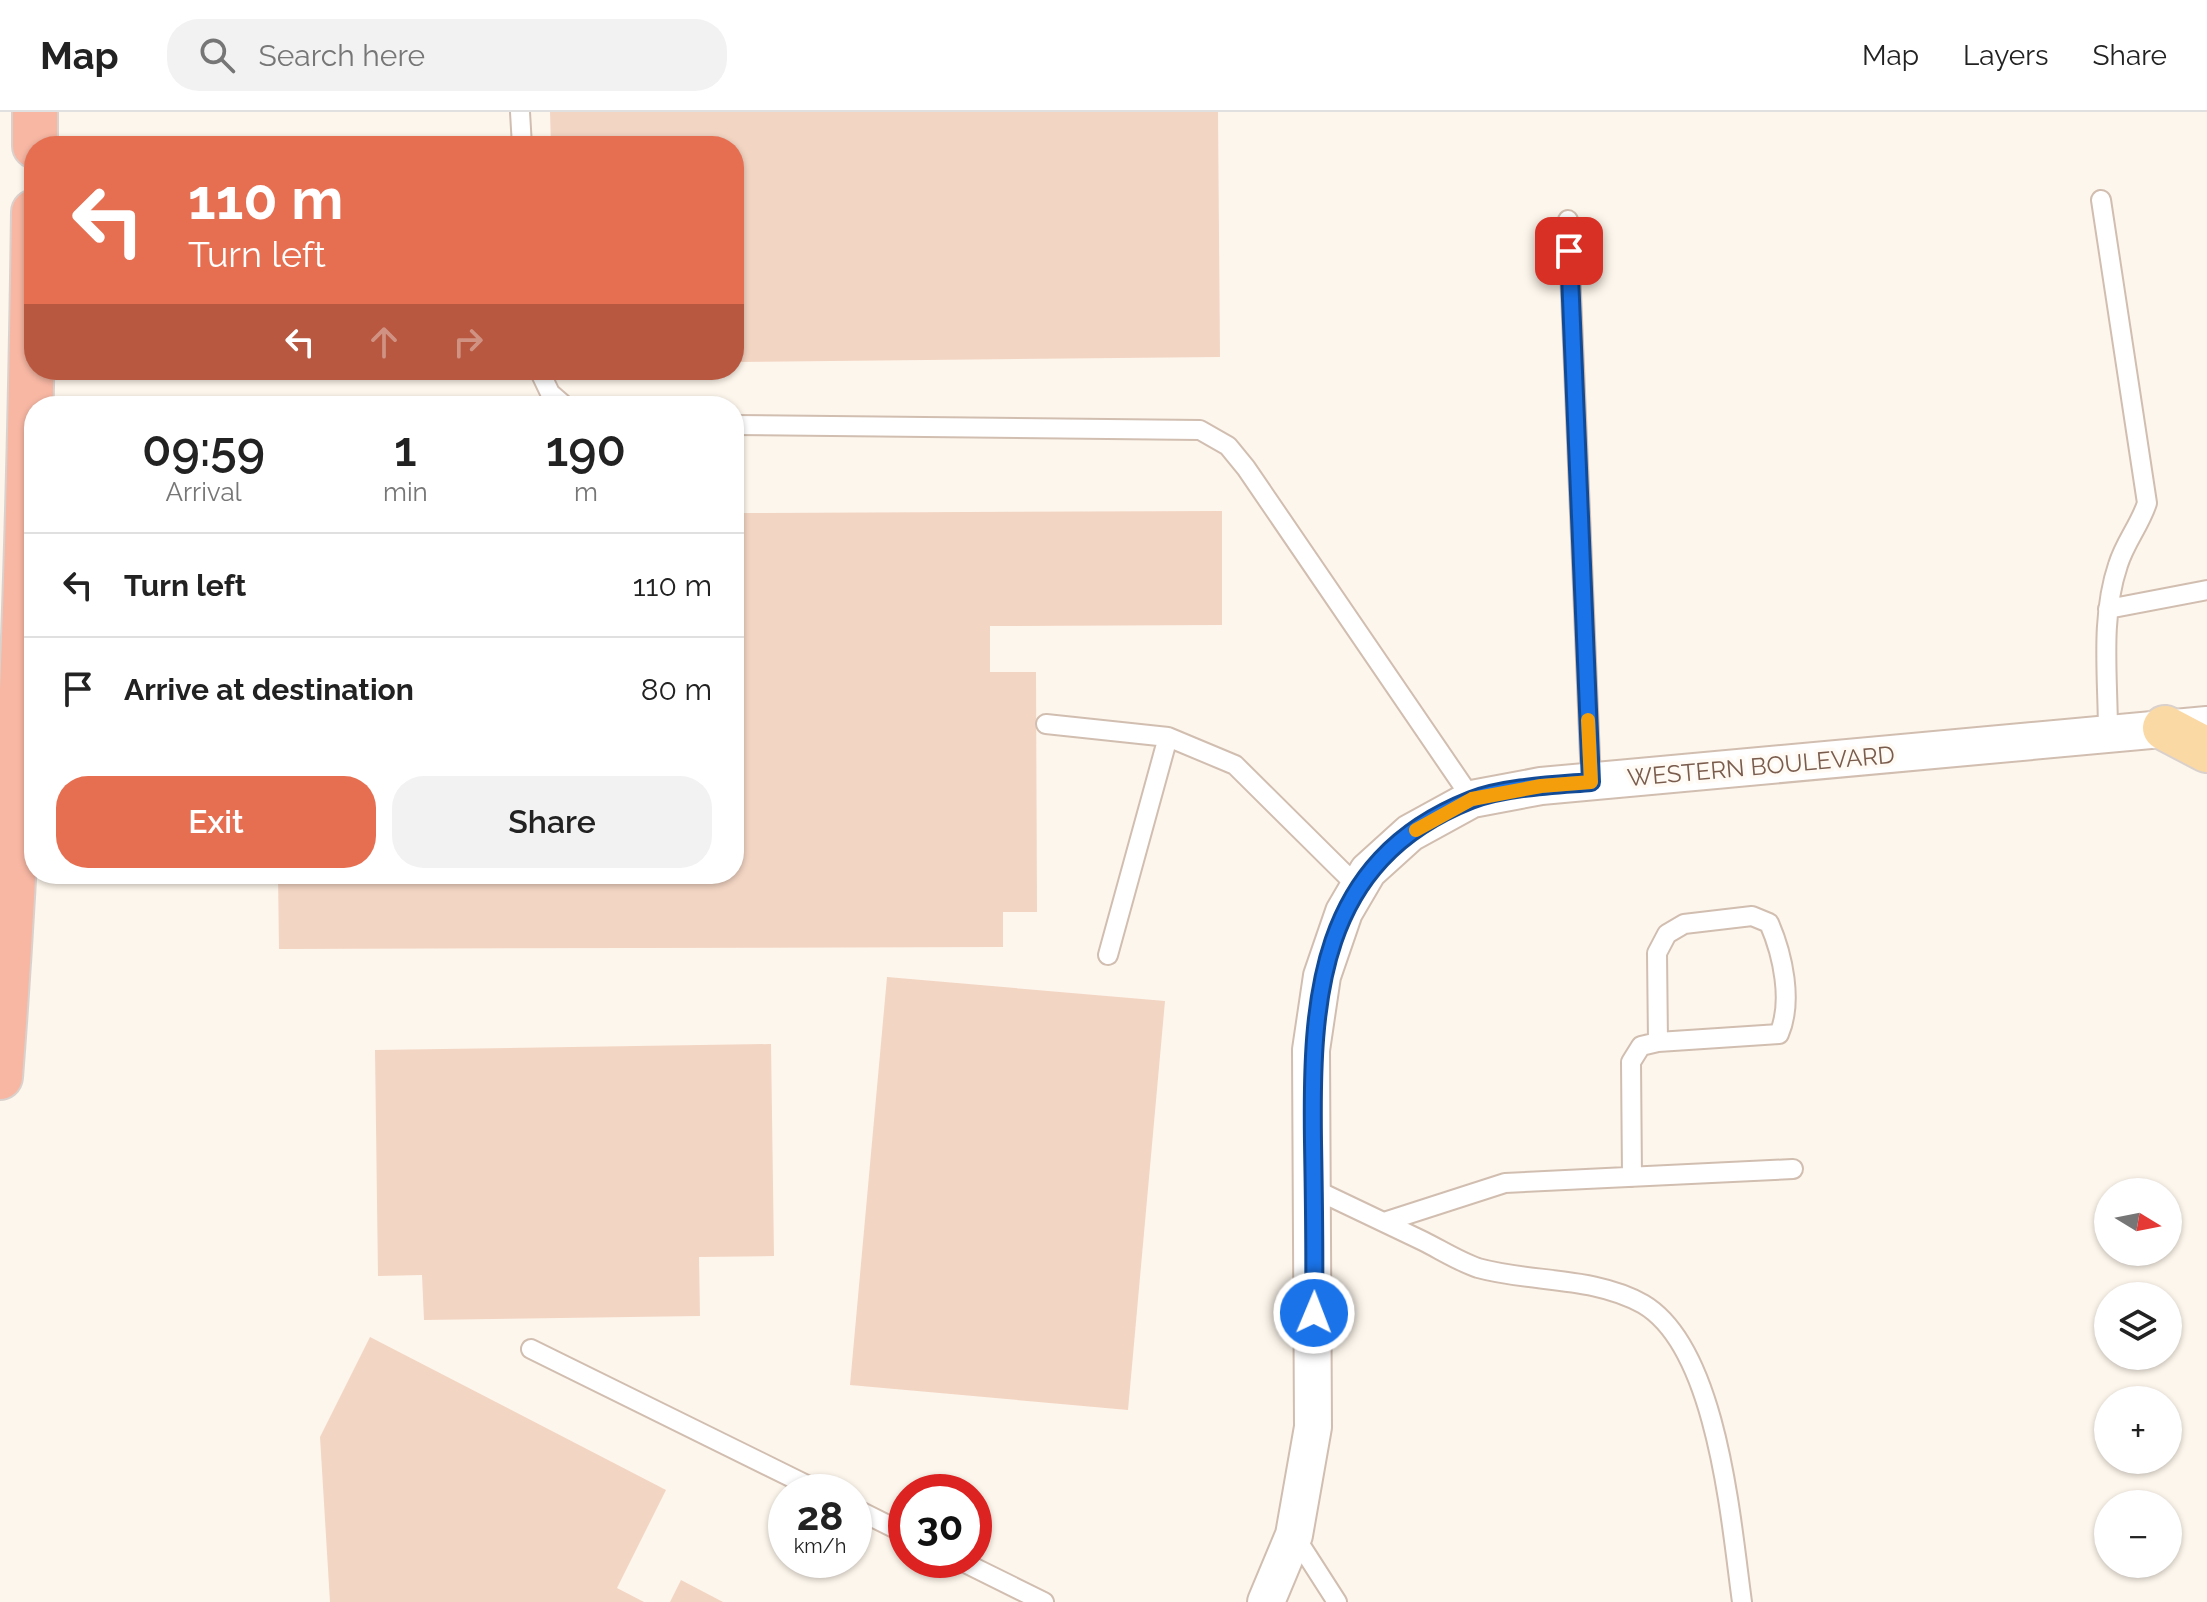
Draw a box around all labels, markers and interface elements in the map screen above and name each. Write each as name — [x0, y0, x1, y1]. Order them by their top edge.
search box — [167, 19, 727, 91]
text: Map — [40, 33, 119, 78]
icon: search — [195, 33, 239, 77]
text: Search here — [259, 38, 425, 73]
text: Map — [1862, 39, 1919, 72]
text: Layers — [1963, 39, 2049, 72]
text: Share — [2093, 39, 2167, 72]
text: 110 m — [188, 166, 343, 232]
icon: left — [56, 168, 160, 272]
pin — [1535, 217, 1603, 285]
icon: arrive — [1547, 229, 1591, 273]
text: Turn left — [188, 233, 326, 275]
icon: left — [278, 320, 322, 364]
icon: ahead — [362, 320, 406, 364]
icon: right — [446, 320, 490, 364]
text: 09:59 — [142, 421, 265, 477]
text: 1 — [394, 421, 417, 477]
text: 190 — [546, 421, 626, 477]
text: Arrival — [165, 477, 242, 507]
text: min — [383, 477, 428, 507]
text: m — [574, 477, 598, 507]
icon: left — [56, 563, 100, 607]
text: Turn left — [124, 568, 246, 603]
text: 110 m — [633, 568, 712, 603]
icon: arrive — [56, 667, 100, 711]
text: Arrive at destination — [124, 672, 414, 707]
text: 80 m — [641, 672, 712, 707]
street label: WESTERN BOULEVARD — [1626, 740, 1896, 792]
button: Exit — [56, 776, 376, 868]
button: Share — [392, 776, 712, 868]
north arrow — [2094, 1178, 2182, 1266]
map controls — [2094, 1178, 2182, 1578]
position arrow — [1272, 1271, 1356, 1355]
button: layers — [2094, 1282, 2182, 1370]
button: + — [2094, 1386, 2182, 1474]
speed limit sign: 30 — [888, 1474, 992, 1578]
button: − — [2094, 1490, 2182, 1578]
text: 28 — [797, 1492, 843, 1539]
text: km/h — [794, 1534, 846, 1558]

